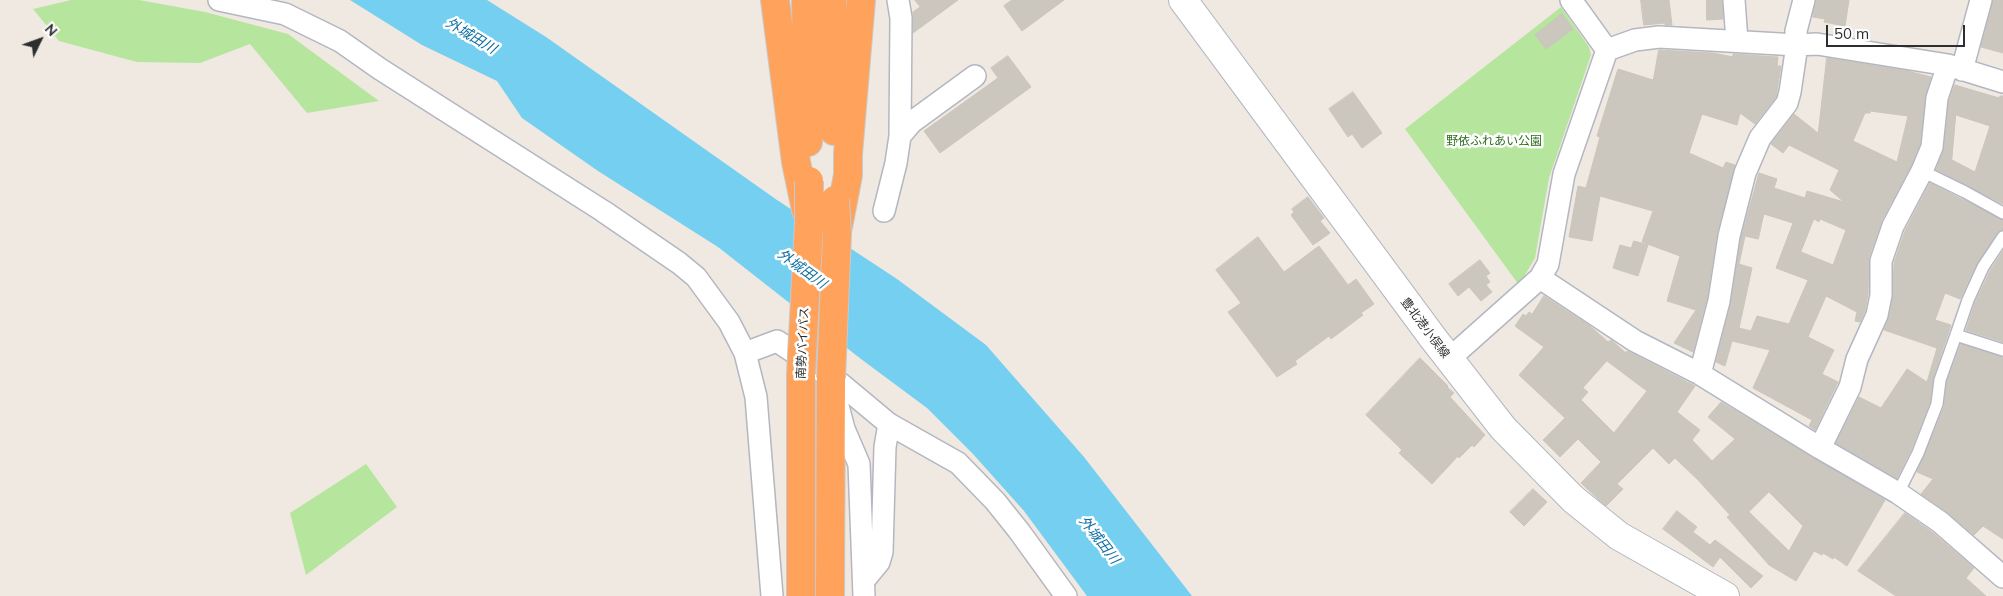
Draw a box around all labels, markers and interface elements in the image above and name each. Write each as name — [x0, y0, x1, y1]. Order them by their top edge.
water label: 外城田川 — [443, 14, 499, 58]
north arrow — [15, 15, 65, 65]
scale bar — [1828, 15, 1967, 47]
text: N — [41, 20, 61, 40]
text: 50 m — [1834, 24, 1869, 43]
park label: 野依ふれあい公園 — [1446, 134, 1542, 148]
water label: 外城田川 — [774, 246, 830, 292]
street label: 豊北港小俣線 — [1398, 295, 1452, 361]
street label: 南勢バイパス — [794, 307, 812, 379]
water label: 外城田川 — [1075, 513, 1123, 567]

